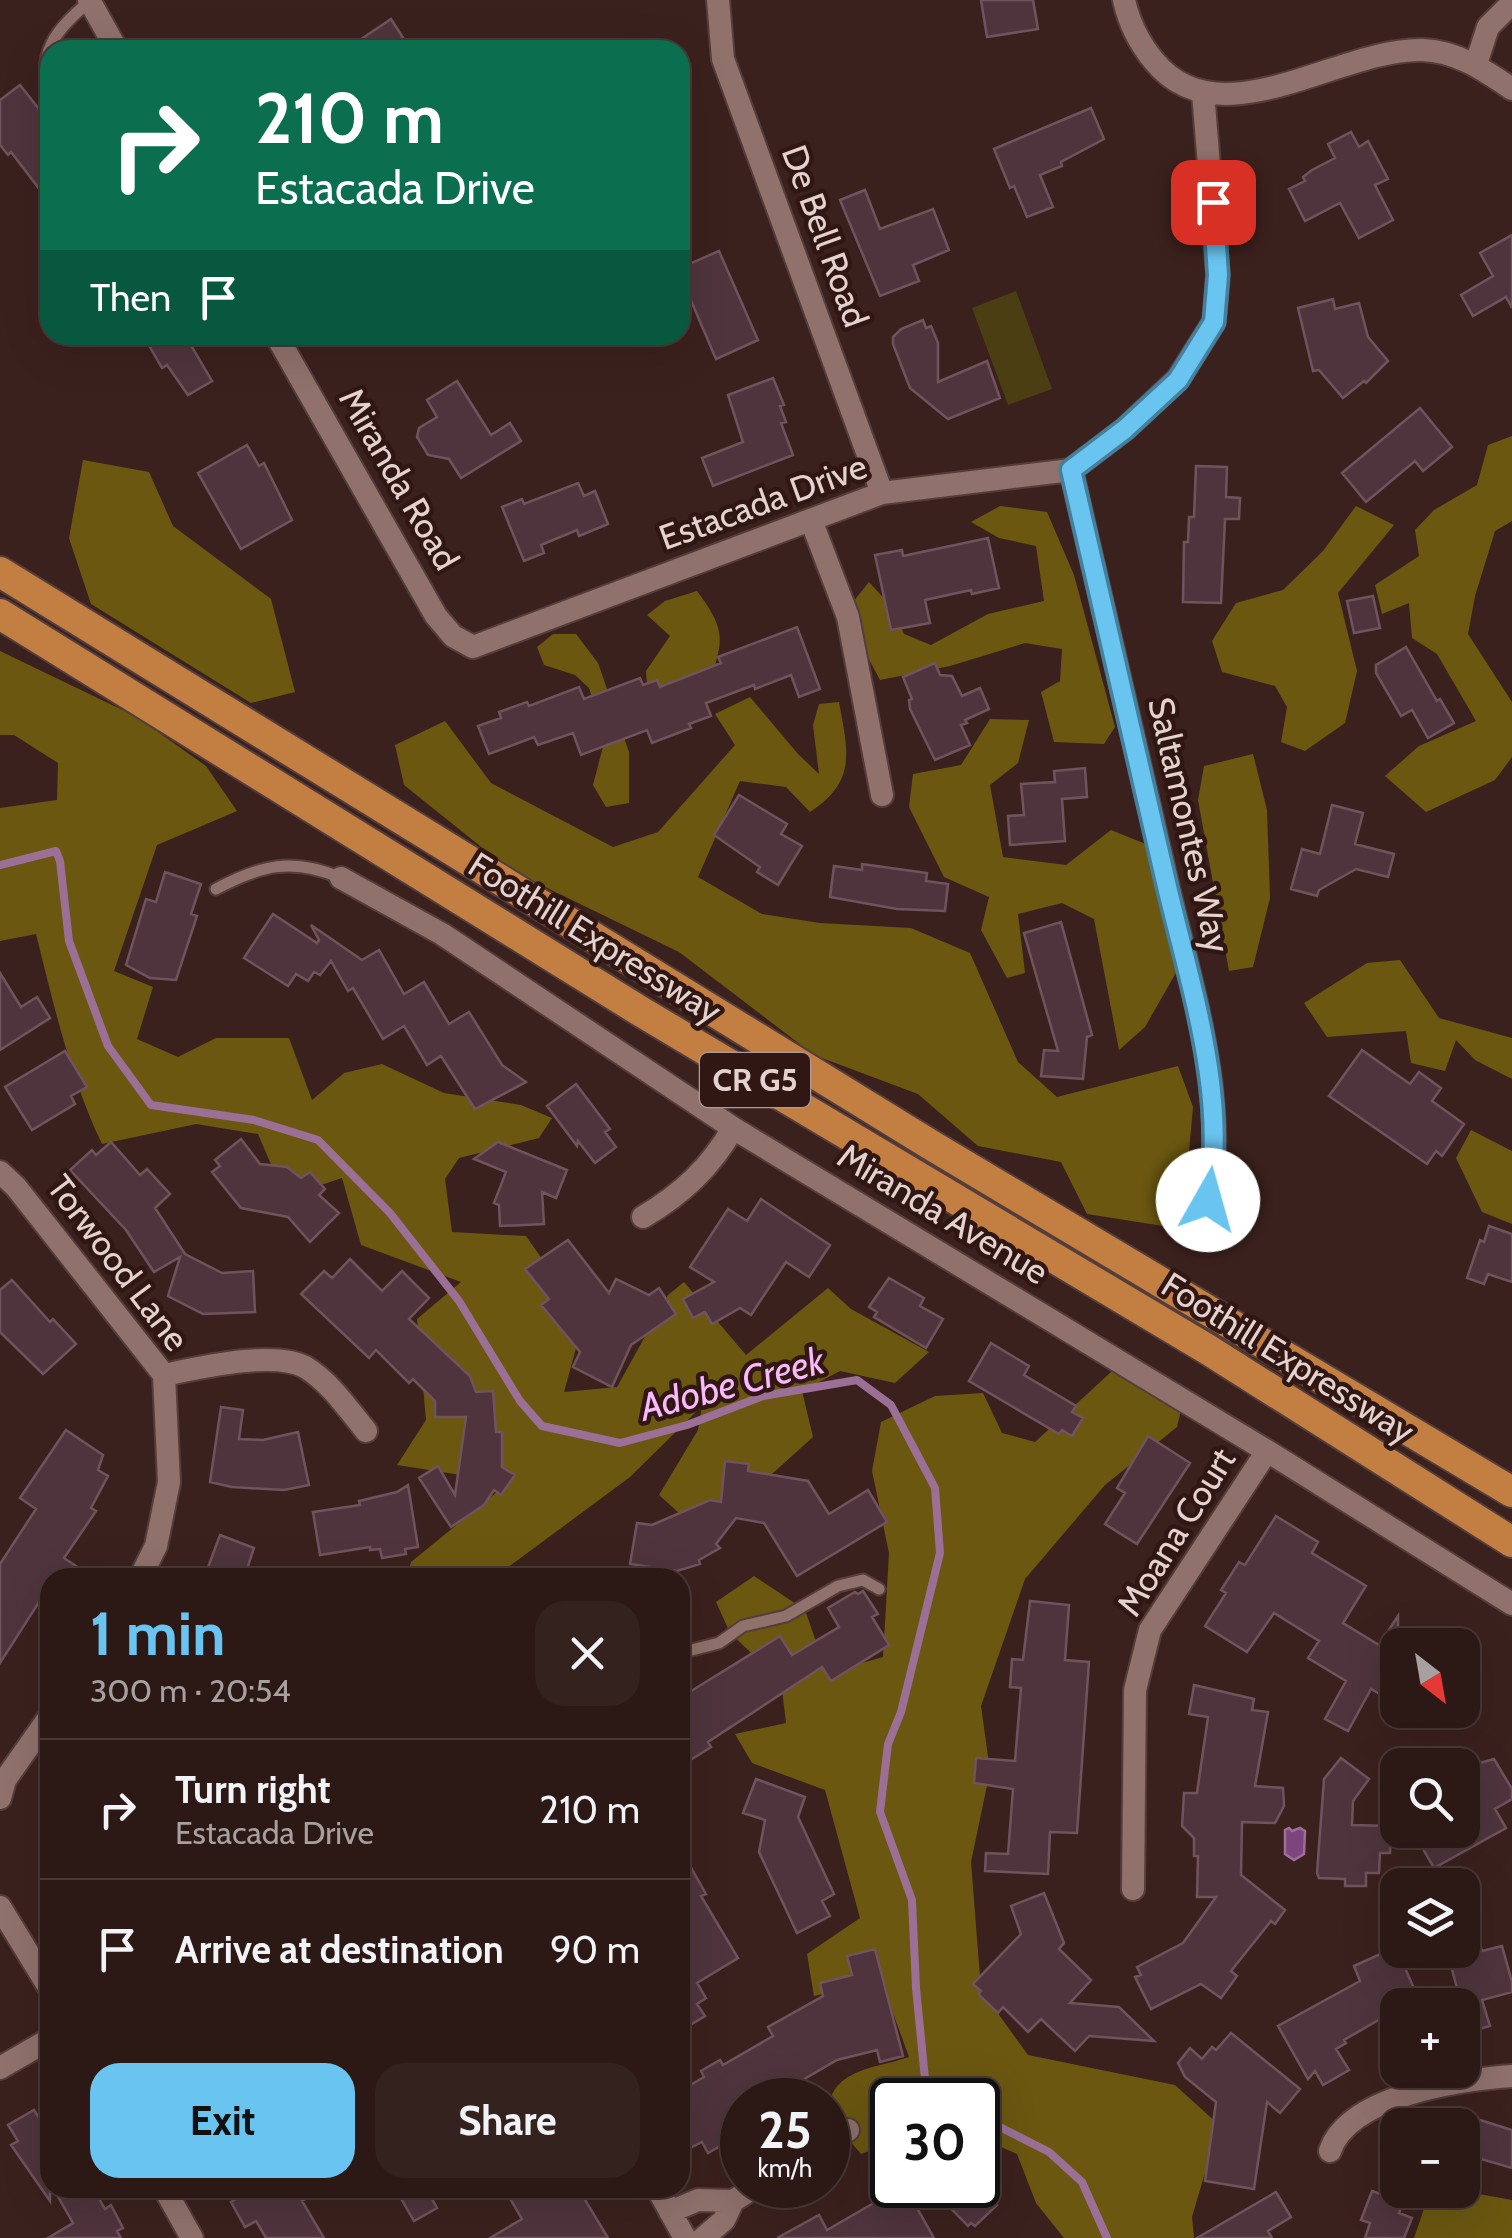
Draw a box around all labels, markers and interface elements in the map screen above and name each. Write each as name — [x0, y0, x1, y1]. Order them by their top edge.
text: 210 m — [255, 75, 444, 161]
icon: right — [90, 80, 220, 210]
street label: De Bell Road — [773, 139, 878, 333]
pin — [1171, 160, 1256, 245]
text: Estacada Drive — [255, 161, 535, 215]
icon: arrive — [1186, 175, 1241, 230]
icon: arrive — [191, 270, 246, 325]
text: Then — [90, 274, 171, 321]
street label: Miranda Road — [330, 380, 469, 577]
street label: Estacada Drive — [653, 444, 872, 559]
street label: Saltamontes Way — [1139, 693, 1240, 957]
street label: Foothill Expressway — [461, 843, 730, 1033]
road number: CR G5 — [700, 1053, 810, 1107]
street label: Miranda Avenue — [830, 1134, 1056, 1293]
position arrow — [1156, 1148, 1260, 1252]
street label: Torwood Lane — [38, 1166, 198, 1359]
street label: Foothill Expressway — [1154, 1263, 1423, 1453]
water label: Adobe Creek — [632, 1336, 831, 1431]
street label: Moana Court — [1107, 1440, 1244, 1624]
text: 1 min — [90, 1597, 225, 1670]
button: close — [535, 1601, 640, 1706]
north arrow — [1380, 1628, 1480, 1728]
map controls — [1380, 1628, 1480, 2208]
text: 300 m · 20:54 — [90, 1671, 291, 1710]
button: search — [1380, 1748, 1480, 1848]
text: Turn right — [175, 1766, 331, 1813]
icon: right — [90, 1782, 145, 1837]
text: 210 m — [539, 1786, 640, 1833]
text: Estacada Drive — [175, 1813, 374, 1852]
button: layers — [1380, 1868, 1480, 1968]
icon: arrive — [90, 1922, 145, 1977]
text: Arrive at destination — [175, 1926, 504, 1973]
text: 90 m — [550, 1926, 640, 1973]
button: + — [1380, 1988, 1480, 2088]
button: Exit — [90, 2063, 355, 2178]
button: Share — [375, 2063, 640, 2178]
speed limit sign: 30 — [870, 2078, 1000, 2208]
text: 25 — [758, 2100, 812, 2161]
button: − — [1380, 2108, 1480, 2208]
text: km/h — [758, 2153, 812, 2183]

